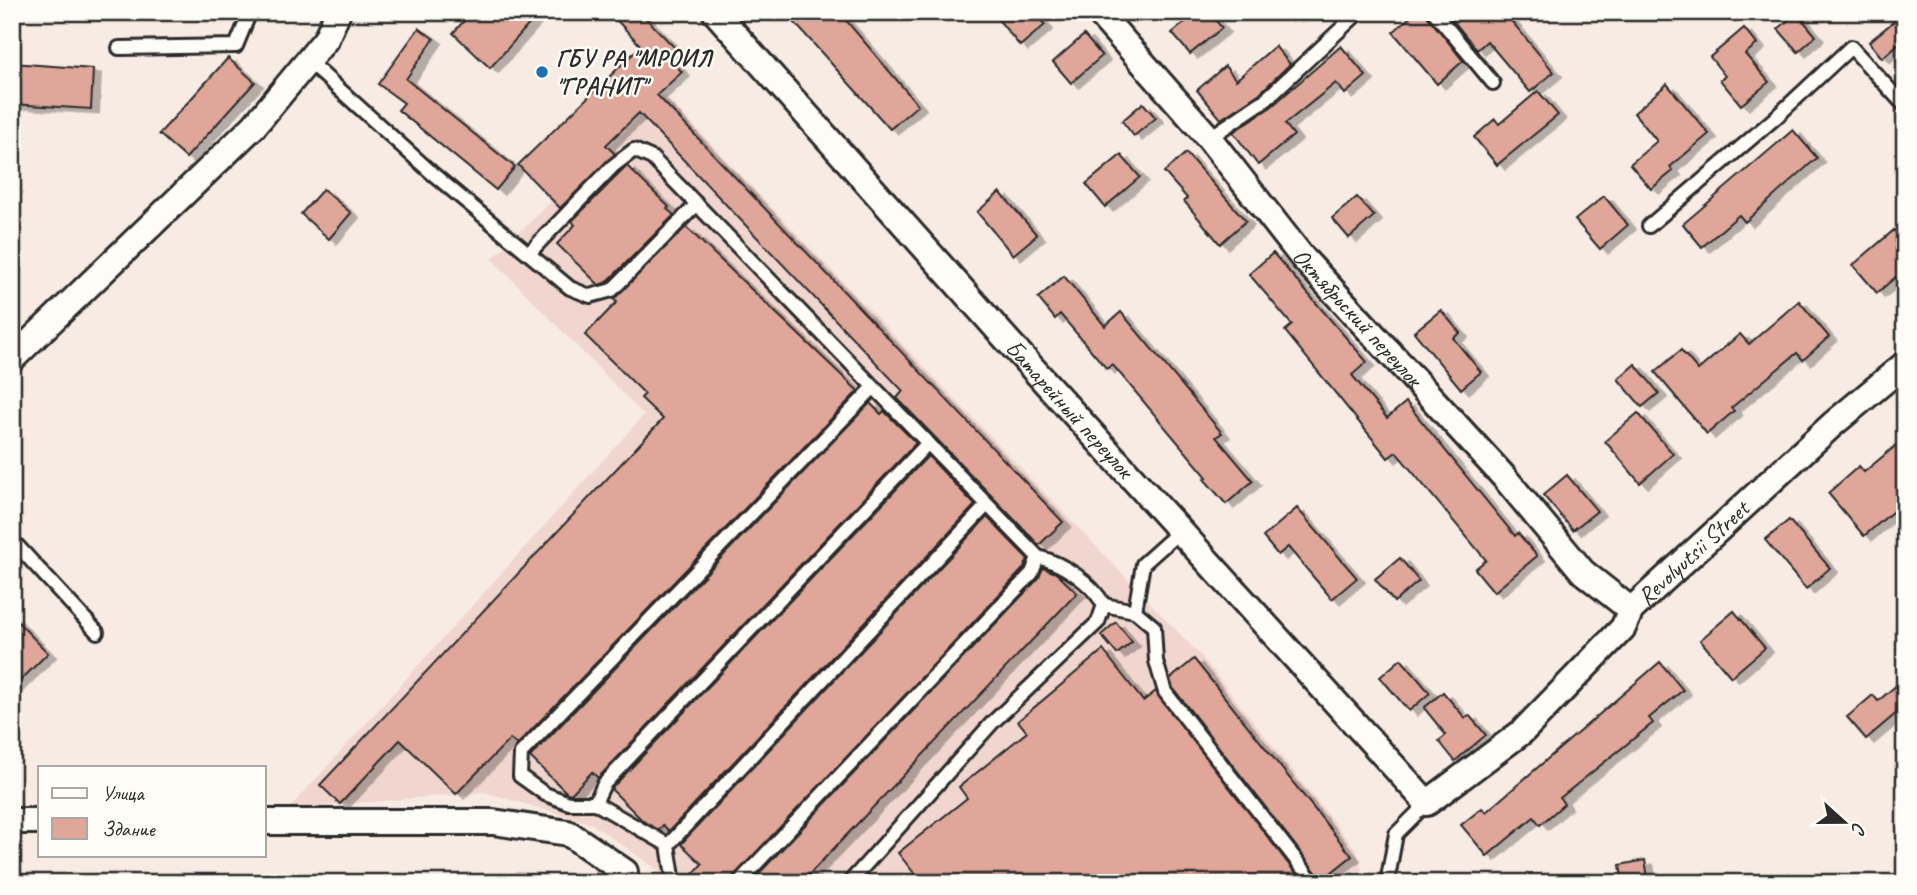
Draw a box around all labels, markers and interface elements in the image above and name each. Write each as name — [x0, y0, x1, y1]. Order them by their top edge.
place label: ГБУ РА "МРОИЛ "ГРАНИТ" — [556, 43, 714, 101]
marker: ГБУ РА "МРОИЛ "ГРАНИТ" — [534, 64, 550, 80]
street label: Октябрьский переулок — [1286, 242, 1430, 395]
street label: Батарейный переулок — [999, 333, 1141, 486]
street label: Revolyutsii Street — [1631, 493, 1757, 612]
legend — [38, 766, 266, 856]
text: Улица — [102, 780, 145, 806]
north arrow — [1808, 786, 1878, 856]
text: Здание — [102, 816, 156, 842]
text: С — [1845, 819, 1872, 839]

